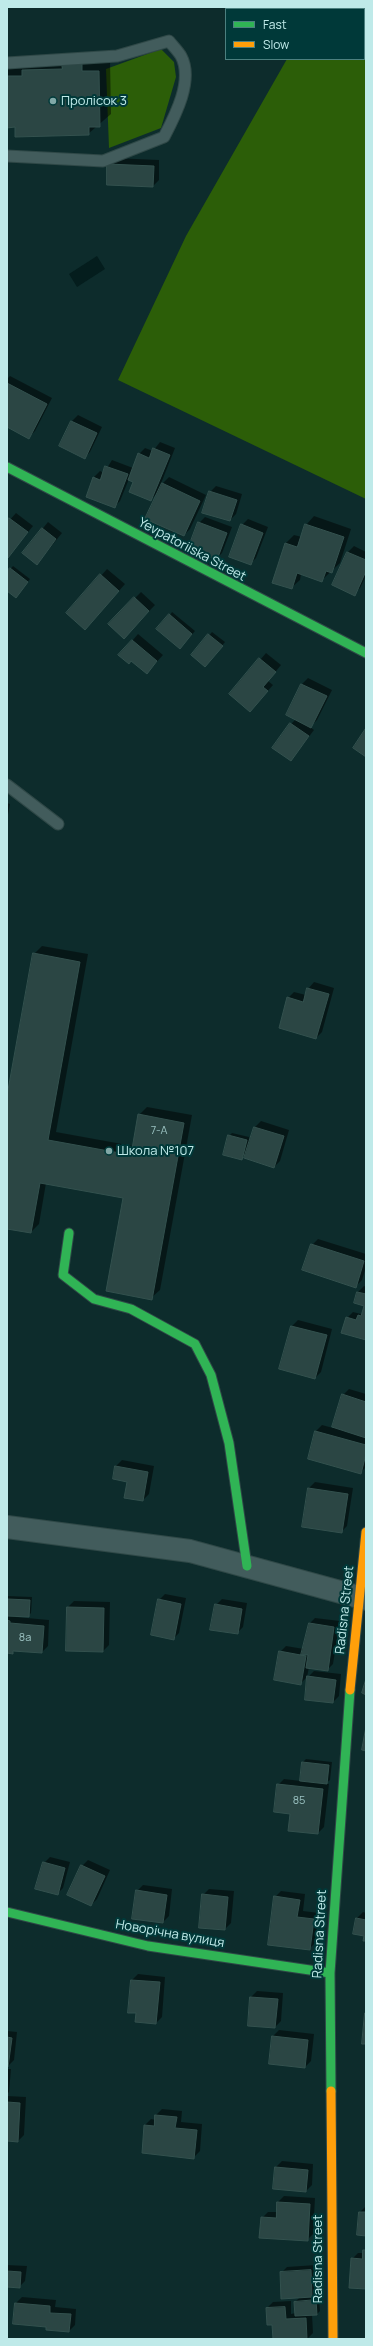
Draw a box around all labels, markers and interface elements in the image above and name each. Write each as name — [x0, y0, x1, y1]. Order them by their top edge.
legend — [225, 8, 365, 60]
text: Fast — [263, 16, 287, 33]
text: Slow — [263, 36, 289, 53]
place label: Пролісок 3 — [61, 93, 127, 109]
marker: Пролісок 3 — [48, 96, 58, 106]
street label: Yevpatoriiska Street — [135, 515, 249, 585]
house number: 7-А — [151, 1124, 167, 1138]
place label: Школа №107 — [117, 1143, 194, 1159]
marker: Школа №107 — [104, 1146, 114, 1156]
street label: Radisna Street — [333, 1565, 357, 1655]
house number: 8а — [19, 1631, 31, 1645]
house number: 85 — [293, 1794, 305, 1808]
street label: Radisna Street — [310, 1889, 330, 1979]
street label: Новорічна вулиця — [114, 1917, 226, 1951]
street label: Radisna Street — [310, 2215, 326, 2303]

